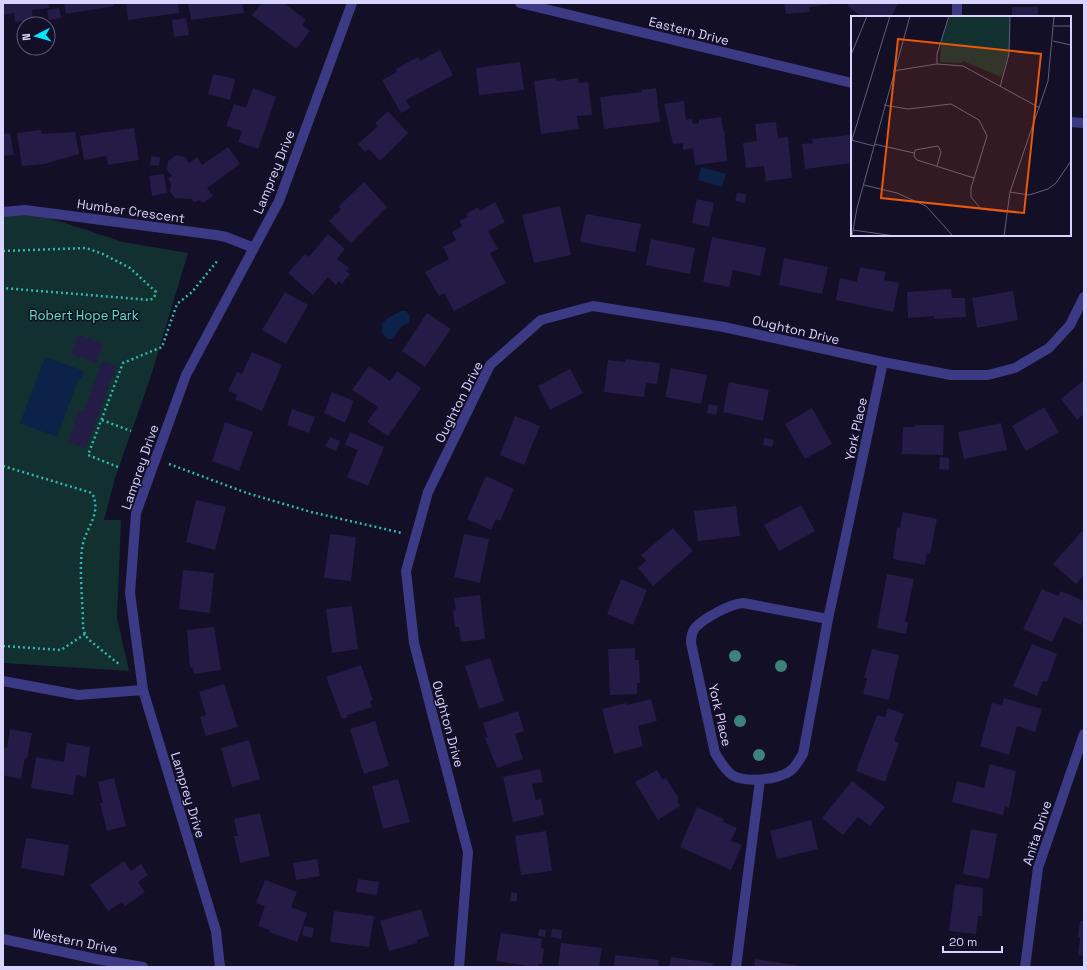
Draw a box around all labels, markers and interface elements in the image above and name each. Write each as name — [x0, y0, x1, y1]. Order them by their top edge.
street label: Eastern Drive — [647, 13, 731, 49]
north arrow — [16, 16, 56, 56]
inset map — [851, 16, 1071, 236]
text: N — [19, 33, 33, 41]
street label: Lamprey Drive — [249, 128, 299, 216]
street label: Humber Crescent — [76, 195, 186, 227]
park label: Robert Hope Park — [29, 307, 139, 324]
street label: Oughton Drive — [751, 312, 841, 348]
street label: Oughton Drive — [431, 358, 487, 446]
street label: York Place — [841, 396, 871, 462]
street label: Lamprey Drive — [117, 422, 163, 512]
street label: Oughton Drive — [428, 679, 468, 769]
street label: York Place — [705, 682, 735, 748]
street label: Lamprey Drive — [167, 750, 209, 840]
street label: Anita Drive — [1019, 798, 1055, 868]
street label: Western Drive — [31, 924, 119, 958]
scale bar — [943, 928, 1002, 954]
text: 20 m — [949, 934, 977, 950]

